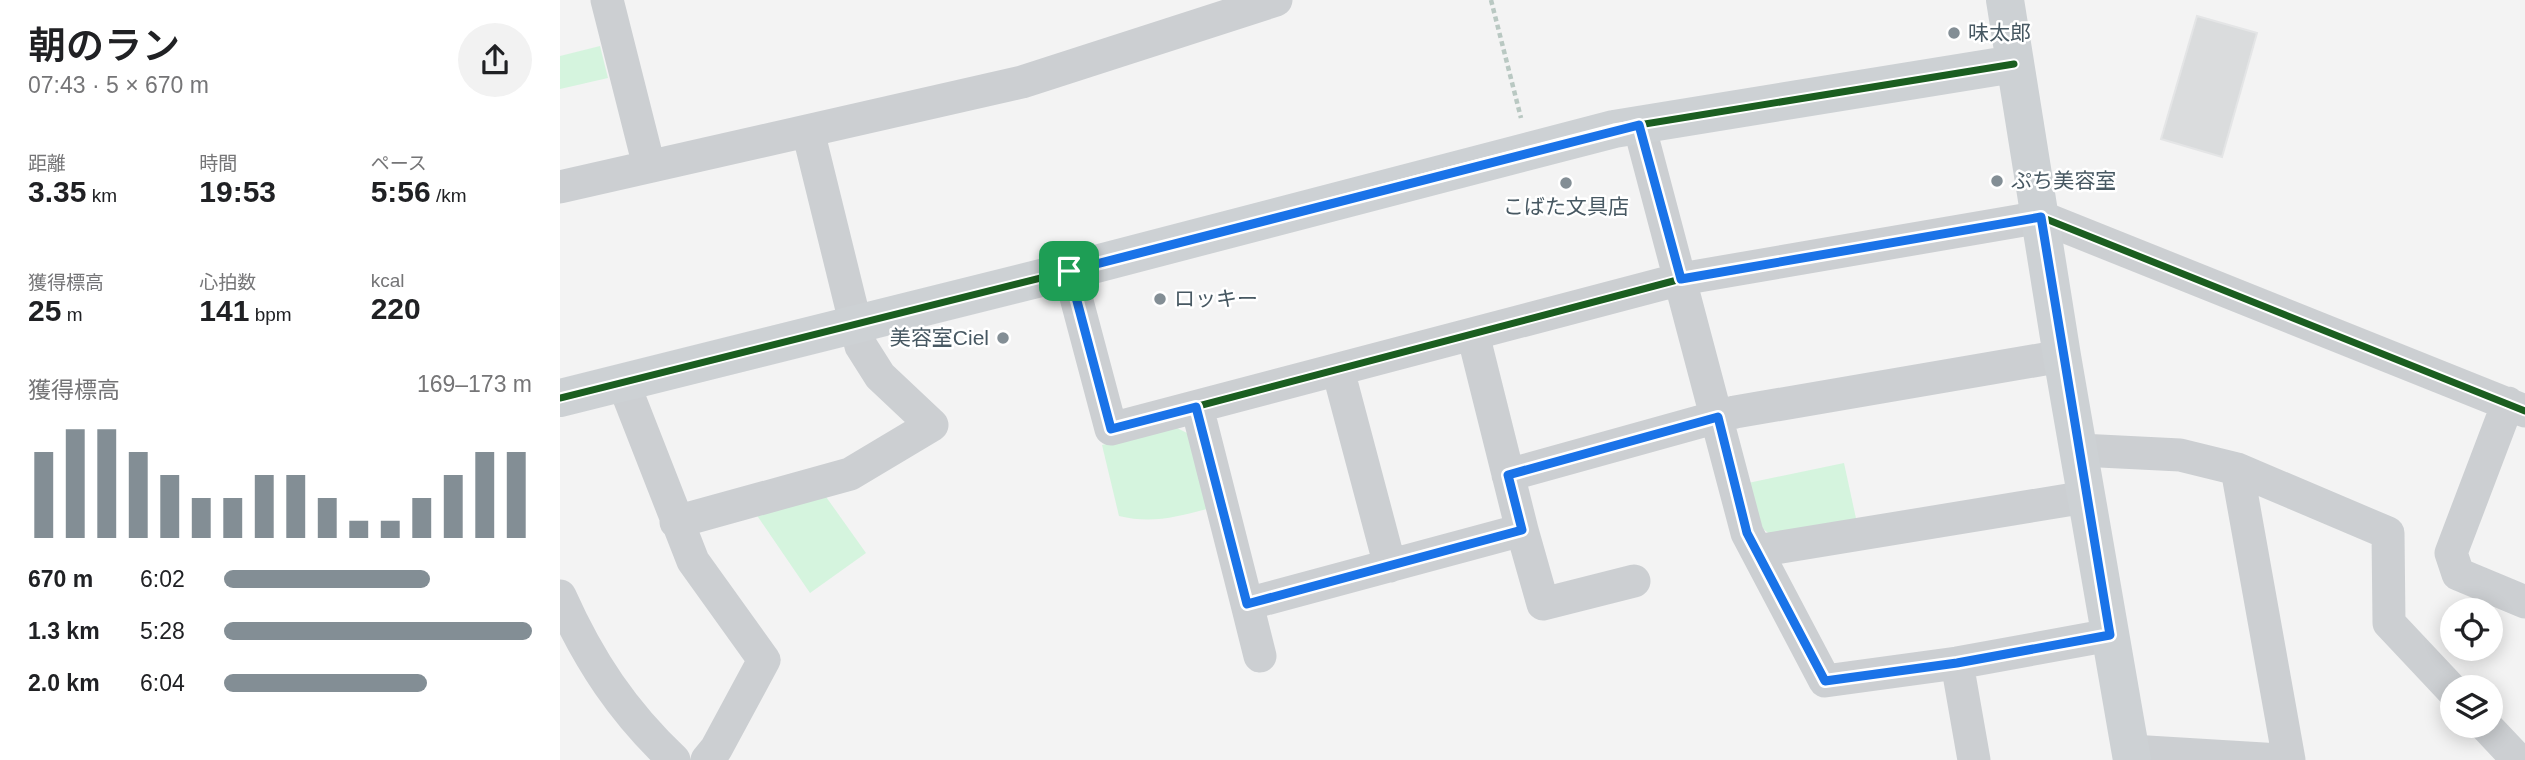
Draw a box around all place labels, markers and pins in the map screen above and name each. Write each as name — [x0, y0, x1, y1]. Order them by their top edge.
place label: 味太郎 — [1968, 21, 2031, 44]
marker: 味太郎 — [1946, 25, 1962, 41]
place label: ぷち美容室 — [2011, 169, 2116, 192]
marker: ぷち美容室 — [1989, 173, 2005, 189]
marker: こばた文具店 — [1558, 175, 1574, 191]
place label: こばた文具店 — [1503, 195, 1629, 218]
pin — [1039, 241, 1099, 301]
place label: ロッキー — [1174, 287, 1258, 310]
marker: ロッキー — [1152, 291, 1168, 307]
place label: 美容室Ciel — [890, 326, 989, 349]
marker: 美容室Ciel — [995, 330, 1011, 346]

